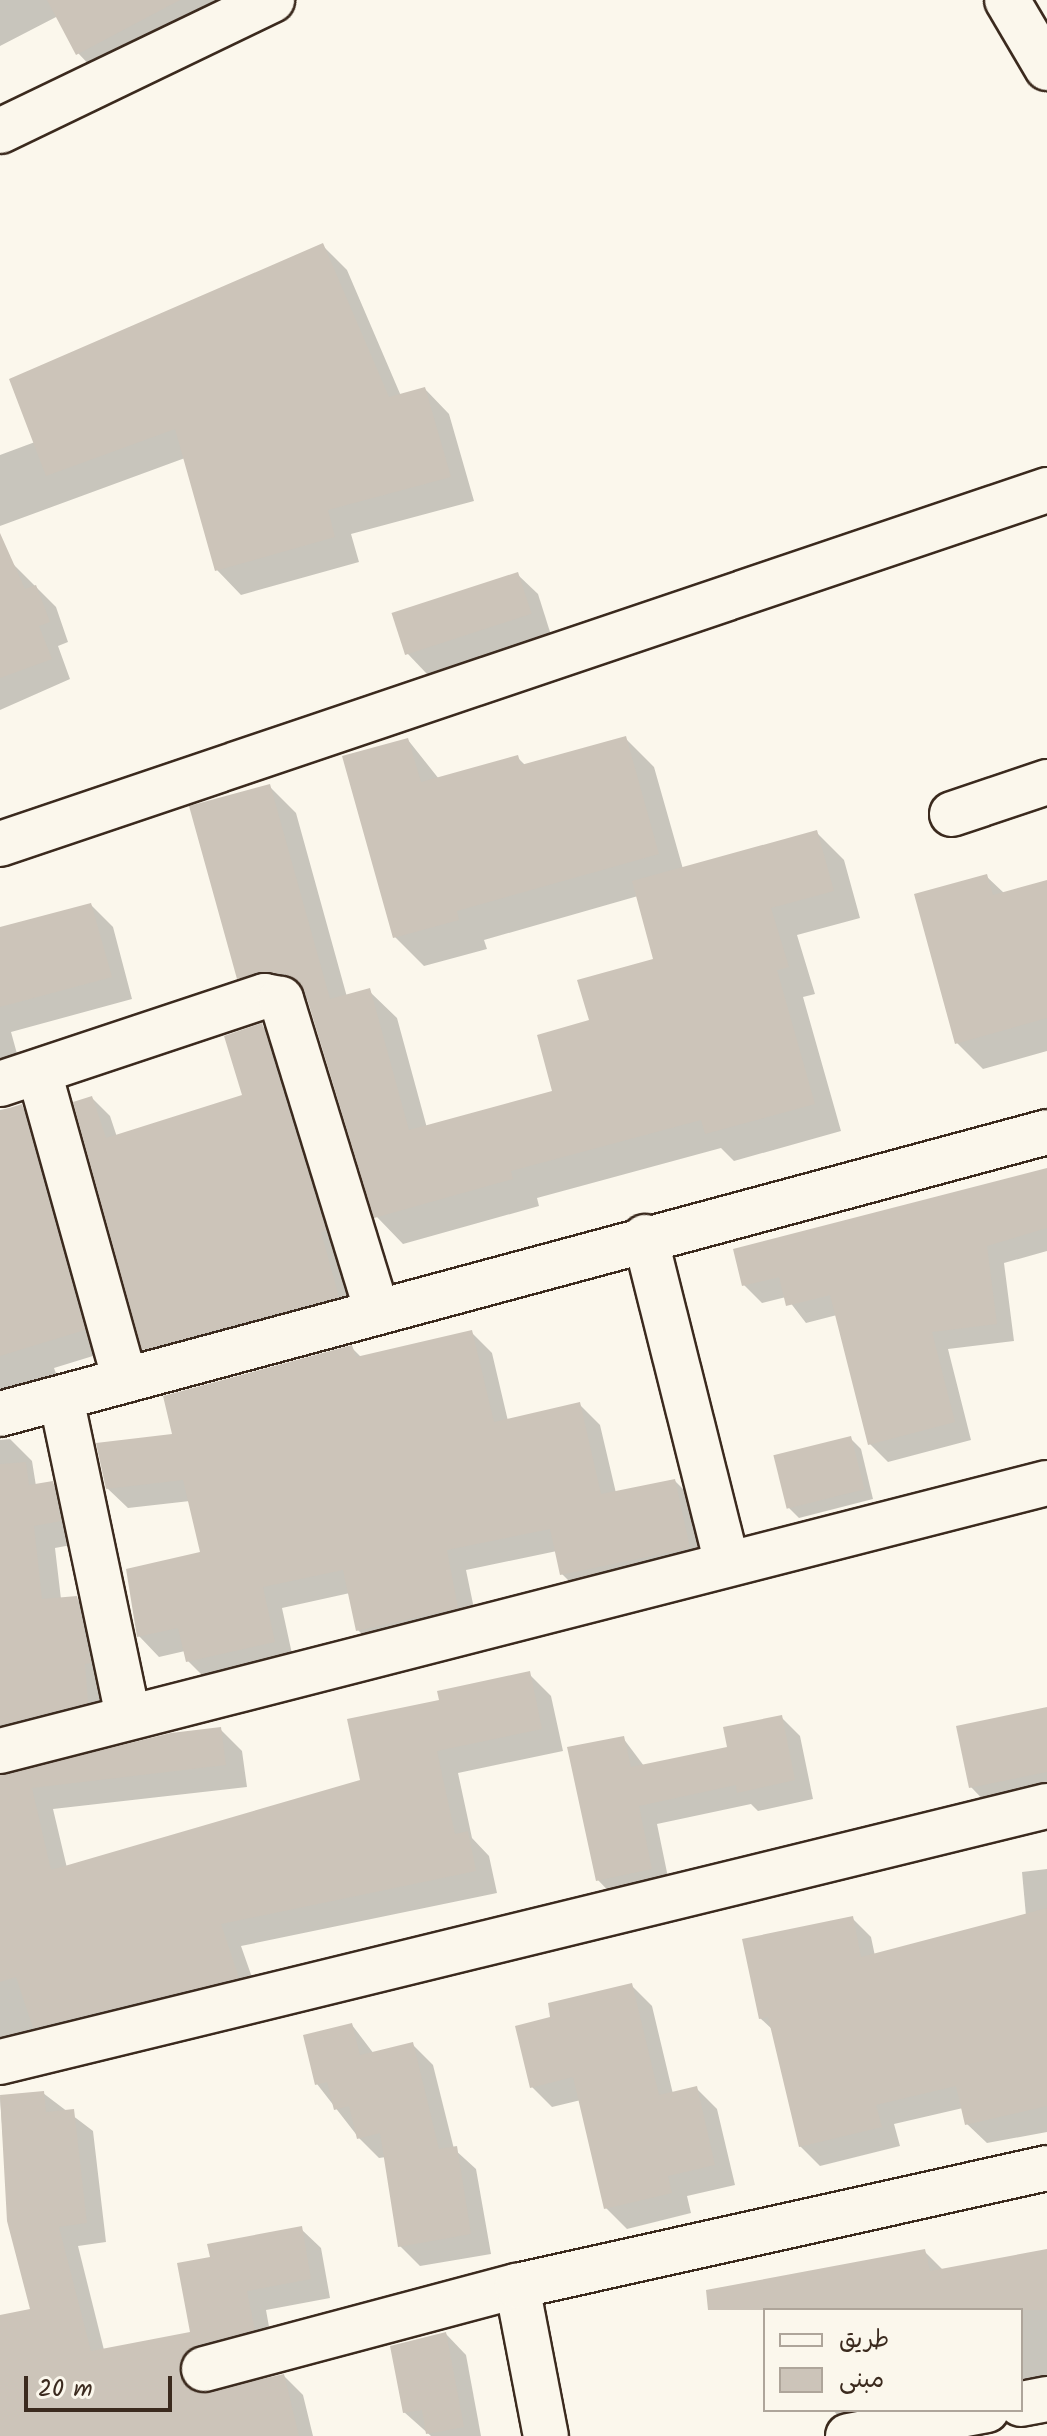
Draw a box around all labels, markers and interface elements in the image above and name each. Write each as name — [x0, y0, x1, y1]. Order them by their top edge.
legend — [763, 2308, 1023, 2412]
text: طريق — [839, 2321, 889, 2360]
scale bar — [28, 2360, 176, 2410]
text: مبنى — [839, 2361, 884, 2400]
text: 20 m — [38, 2370, 93, 2409]

